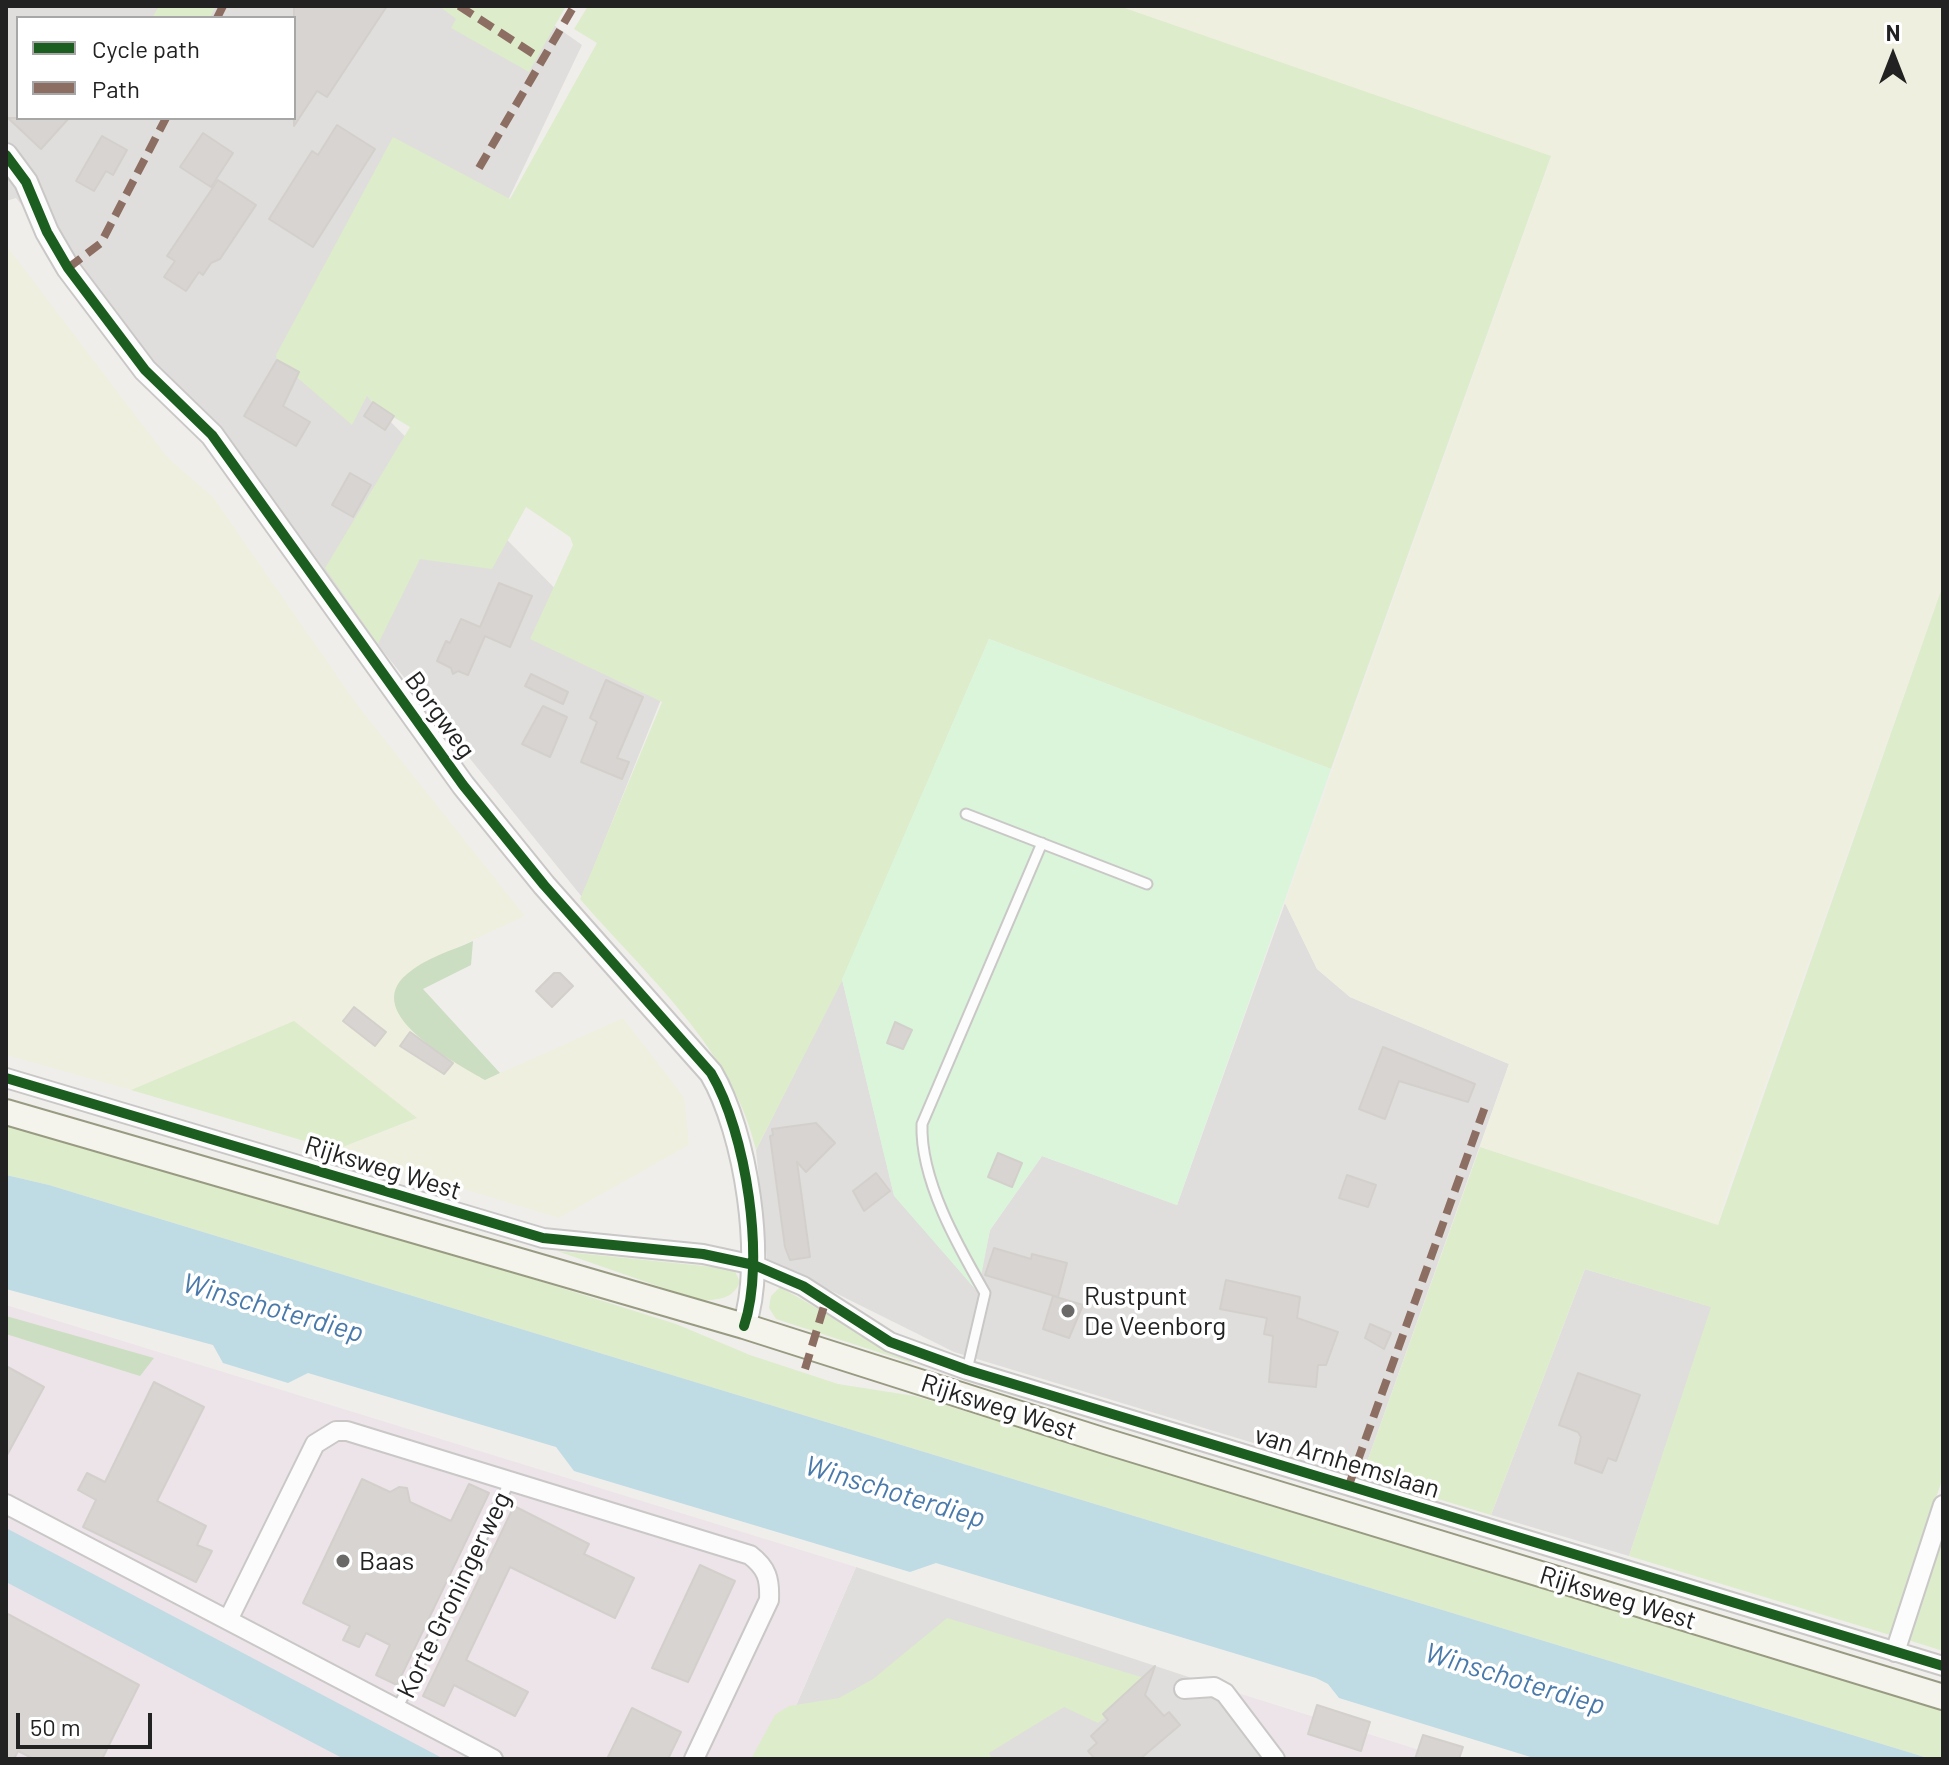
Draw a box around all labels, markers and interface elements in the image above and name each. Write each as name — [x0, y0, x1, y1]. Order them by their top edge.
legend — [16, 16, 296, 120]
north arrow — [1853, 16, 1933, 96]
text: N — [1886, 19, 1900, 45]
text: Cycle path — [92, 34, 200, 63]
text: Path — [92, 74, 140, 103]
street label: Borgweg — [398, 666, 482, 764]
street label: Rijksweg West — [301, 1129, 465, 1207]
water label: Winschoterdiep — [179, 1266, 367, 1350]
place label: Rustpunt De Veenborg — [1084, 1280, 1226, 1342]
marker: Rustpunt De Veenborg — [1059, 1302, 1077, 1320]
street label: Rijksweg West — [917, 1367, 1081, 1447]
street label: van Arnhemslaan — [1251, 1419, 1443, 1505]
water label: Winschoterdiep — [801, 1449, 989, 1535]
street label: Korte Groningerweg — [390, 1487, 518, 1703]
place label: Baas — [359, 1545, 414, 1577]
marker: Baas — [334, 1552, 352, 1570]
street label: Rijksweg West — [1536, 1559, 1700, 1637]
water label: Winschoterdiep — [1421, 1636, 1609, 1722]
scale bar — [20, 1697, 156, 1747]
text: 50 m — [30, 1712, 81, 1741]

